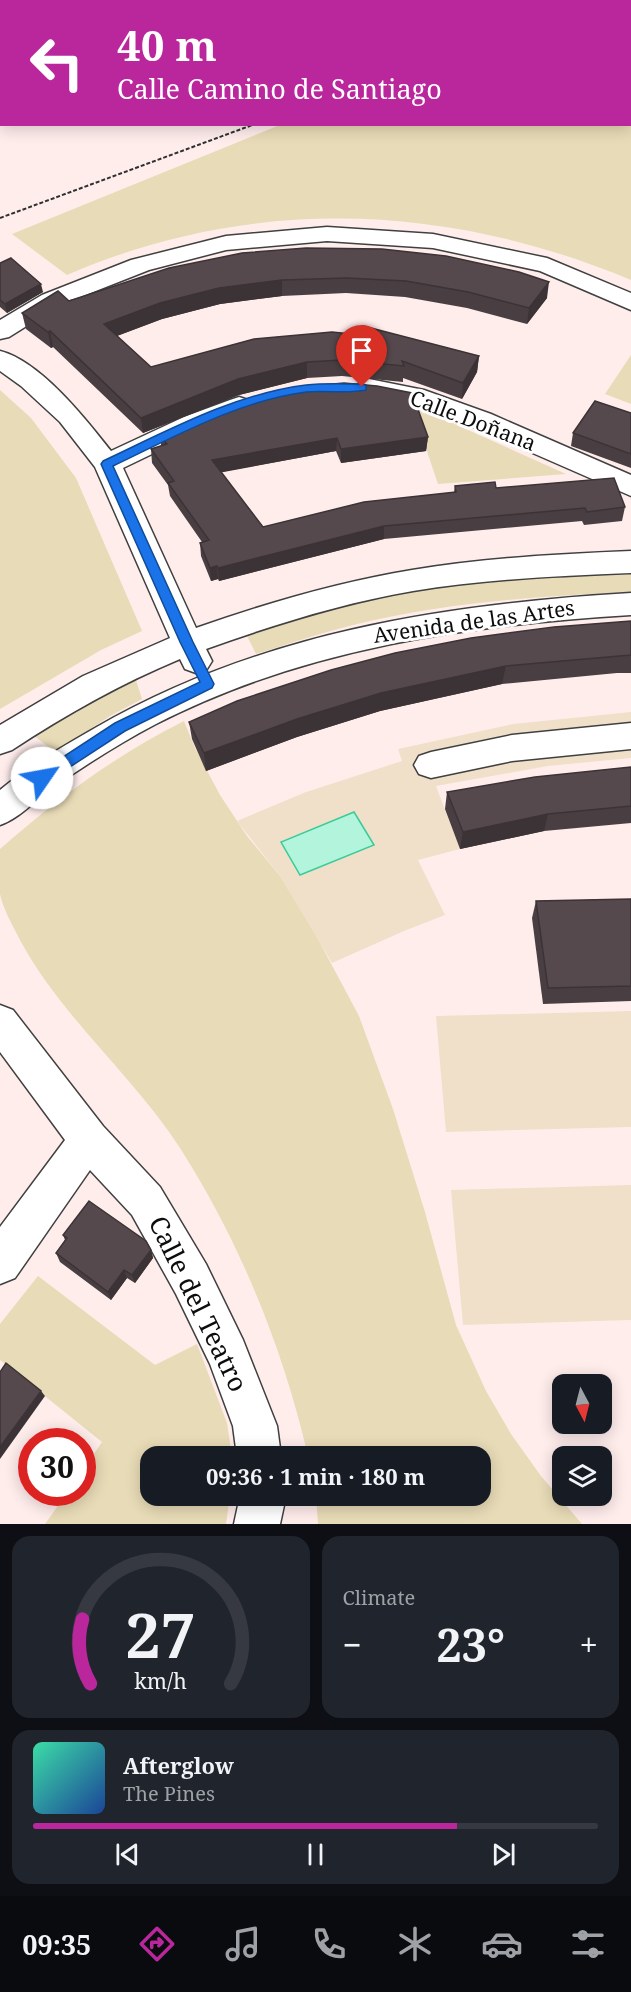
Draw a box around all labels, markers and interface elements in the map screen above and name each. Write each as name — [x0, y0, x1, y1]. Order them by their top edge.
text: 40 m — [117, 16, 217, 73]
icon: left — [18, 24, 96, 102]
text: Calle Camino de Santiago — [117, 70, 442, 107]
pin — [336, 325, 387, 387]
icon: arrive — [345, 334, 378, 367]
street label: Calle Doñana — [406, 383, 540, 457]
street label: Avenida de las Artes — [371, 593, 576, 649]
position arrow — [10, 746, 74, 810]
street label: Calle del Teatro — [141, 1210, 257, 1398]
north arrow — [552, 1374, 612, 1434]
map controls — [552, 1374, 612, 1506]
speed limit sign: 30 — [18, 1428, 96, 1506]
button: layers — [552, 1446, 612, 1506]
text: 09:36 · 1 min · 180 m — [206, 1461, 425, 1491]
text: Climate — [343, 1584, 415, 1611]
text: 27 — [125, 1591, 196, 1676]
text: 23° — [436, 1614, 505, 1675]
text: − — [343, 1622, 362, 1667]
text: + — [580, 1622, 598, 1667]
text: km/h — [134, 1666, 187, 1695]
text: Afterglow — [123, 1750, 234, 1780]
text: The Pines — [123, 1780, 215, 1807]
icon: previous — [111, 1838, 144, 1871]
icon: pause — [299, 1838, 332, 1871]
icon: next — [487, 1838, 520, 1871]
icon: directions — [136, 1923, 178, 1965]
icon: music — [222, 1923, 264, 1965]
icon: phone — [308, 1923, 350, 1965]
icon: climate — [394, 1923, 436, 1965]
icon: car — [481, 1923, 523, 1965]
icon: filters — [567, 1923, 609, 1965]
text: 09:35 — [22, 1926, 91, 1963]

